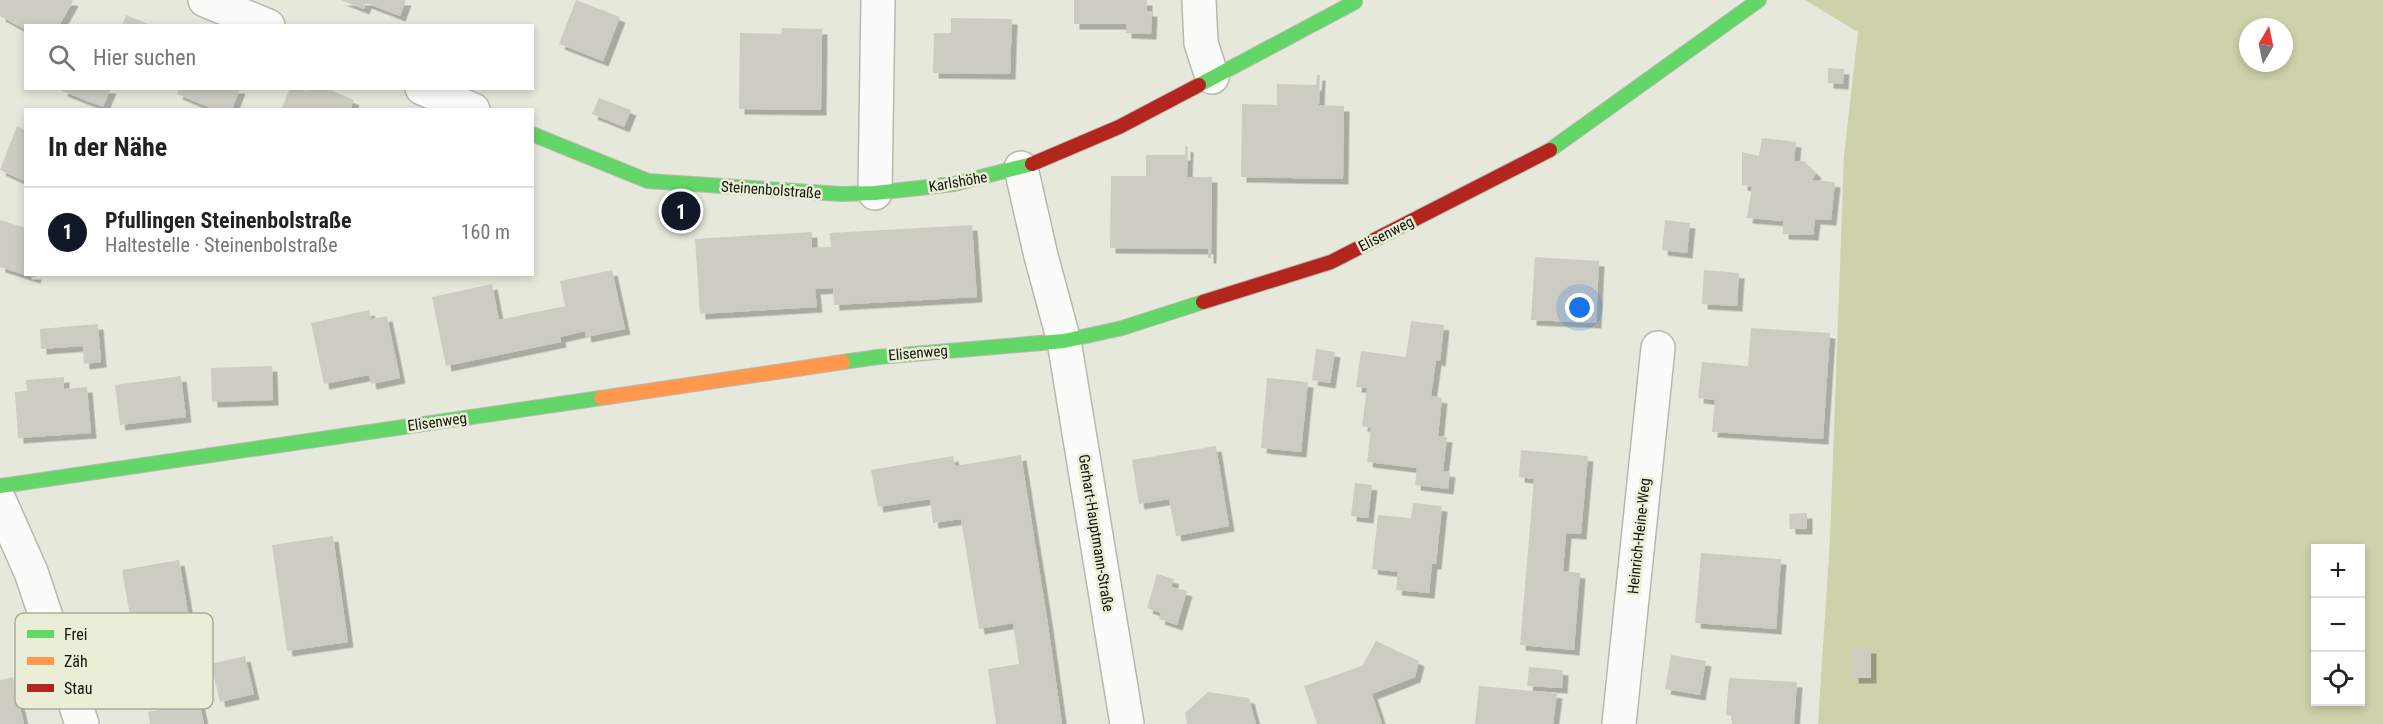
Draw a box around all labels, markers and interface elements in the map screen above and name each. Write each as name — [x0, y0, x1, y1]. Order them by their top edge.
north arrow — [2239, 18, 2293, 72]
search box — [24, 24, 534, 90]
icon: search — [45, 41, 78, 74]
text: Hier suchen — [93, 45, 196, 70]
text: In der Nähe — [48, 132, 167, 162]
street label: Karlshöhe — [927, 168, 989, 196]
street label: Steinenbolstraße — [720, 178, 822, 202]
pin: 1 — [662, 188, 700, 234]
text: Pfullingen Steinenbolstraße — [105, 208, 352, 233]
street label: Elisenweg — [1355, 212, 1417, 256]
text: 1 — [62, 220, 73, 244]
text: 160 m — [461, 220, 510, 244]
text: Haltestelle · Steinenbolstraße — [105, 233, 338, 257]
your location — [1565, 293, 1594, 322]
street label: Elisenweg — [888, 341, 948, 365]
street label: Elisenweg — [406, 409, 468, 435]
street label: Gerhart-Hauptmann-Straße — [1075, 453, 1117, 613]
street label: Heinrich-Heine-Weg — [1624, 477, 1654, 595]
map controls — [2311, 544, 2365, 706]
button: + — [2311, 544, 2365, 598]
button: − — [2311, 598, 2365, 652]
legend — [15, 613, 213, 709]
text: Frei — [64, 625, 87, 644]
text: Zäh — [64, 652, 88, 671]
button: locate — [2311, 652, 2365, 706]
text: Stau — [64, 679, 92, 698]

